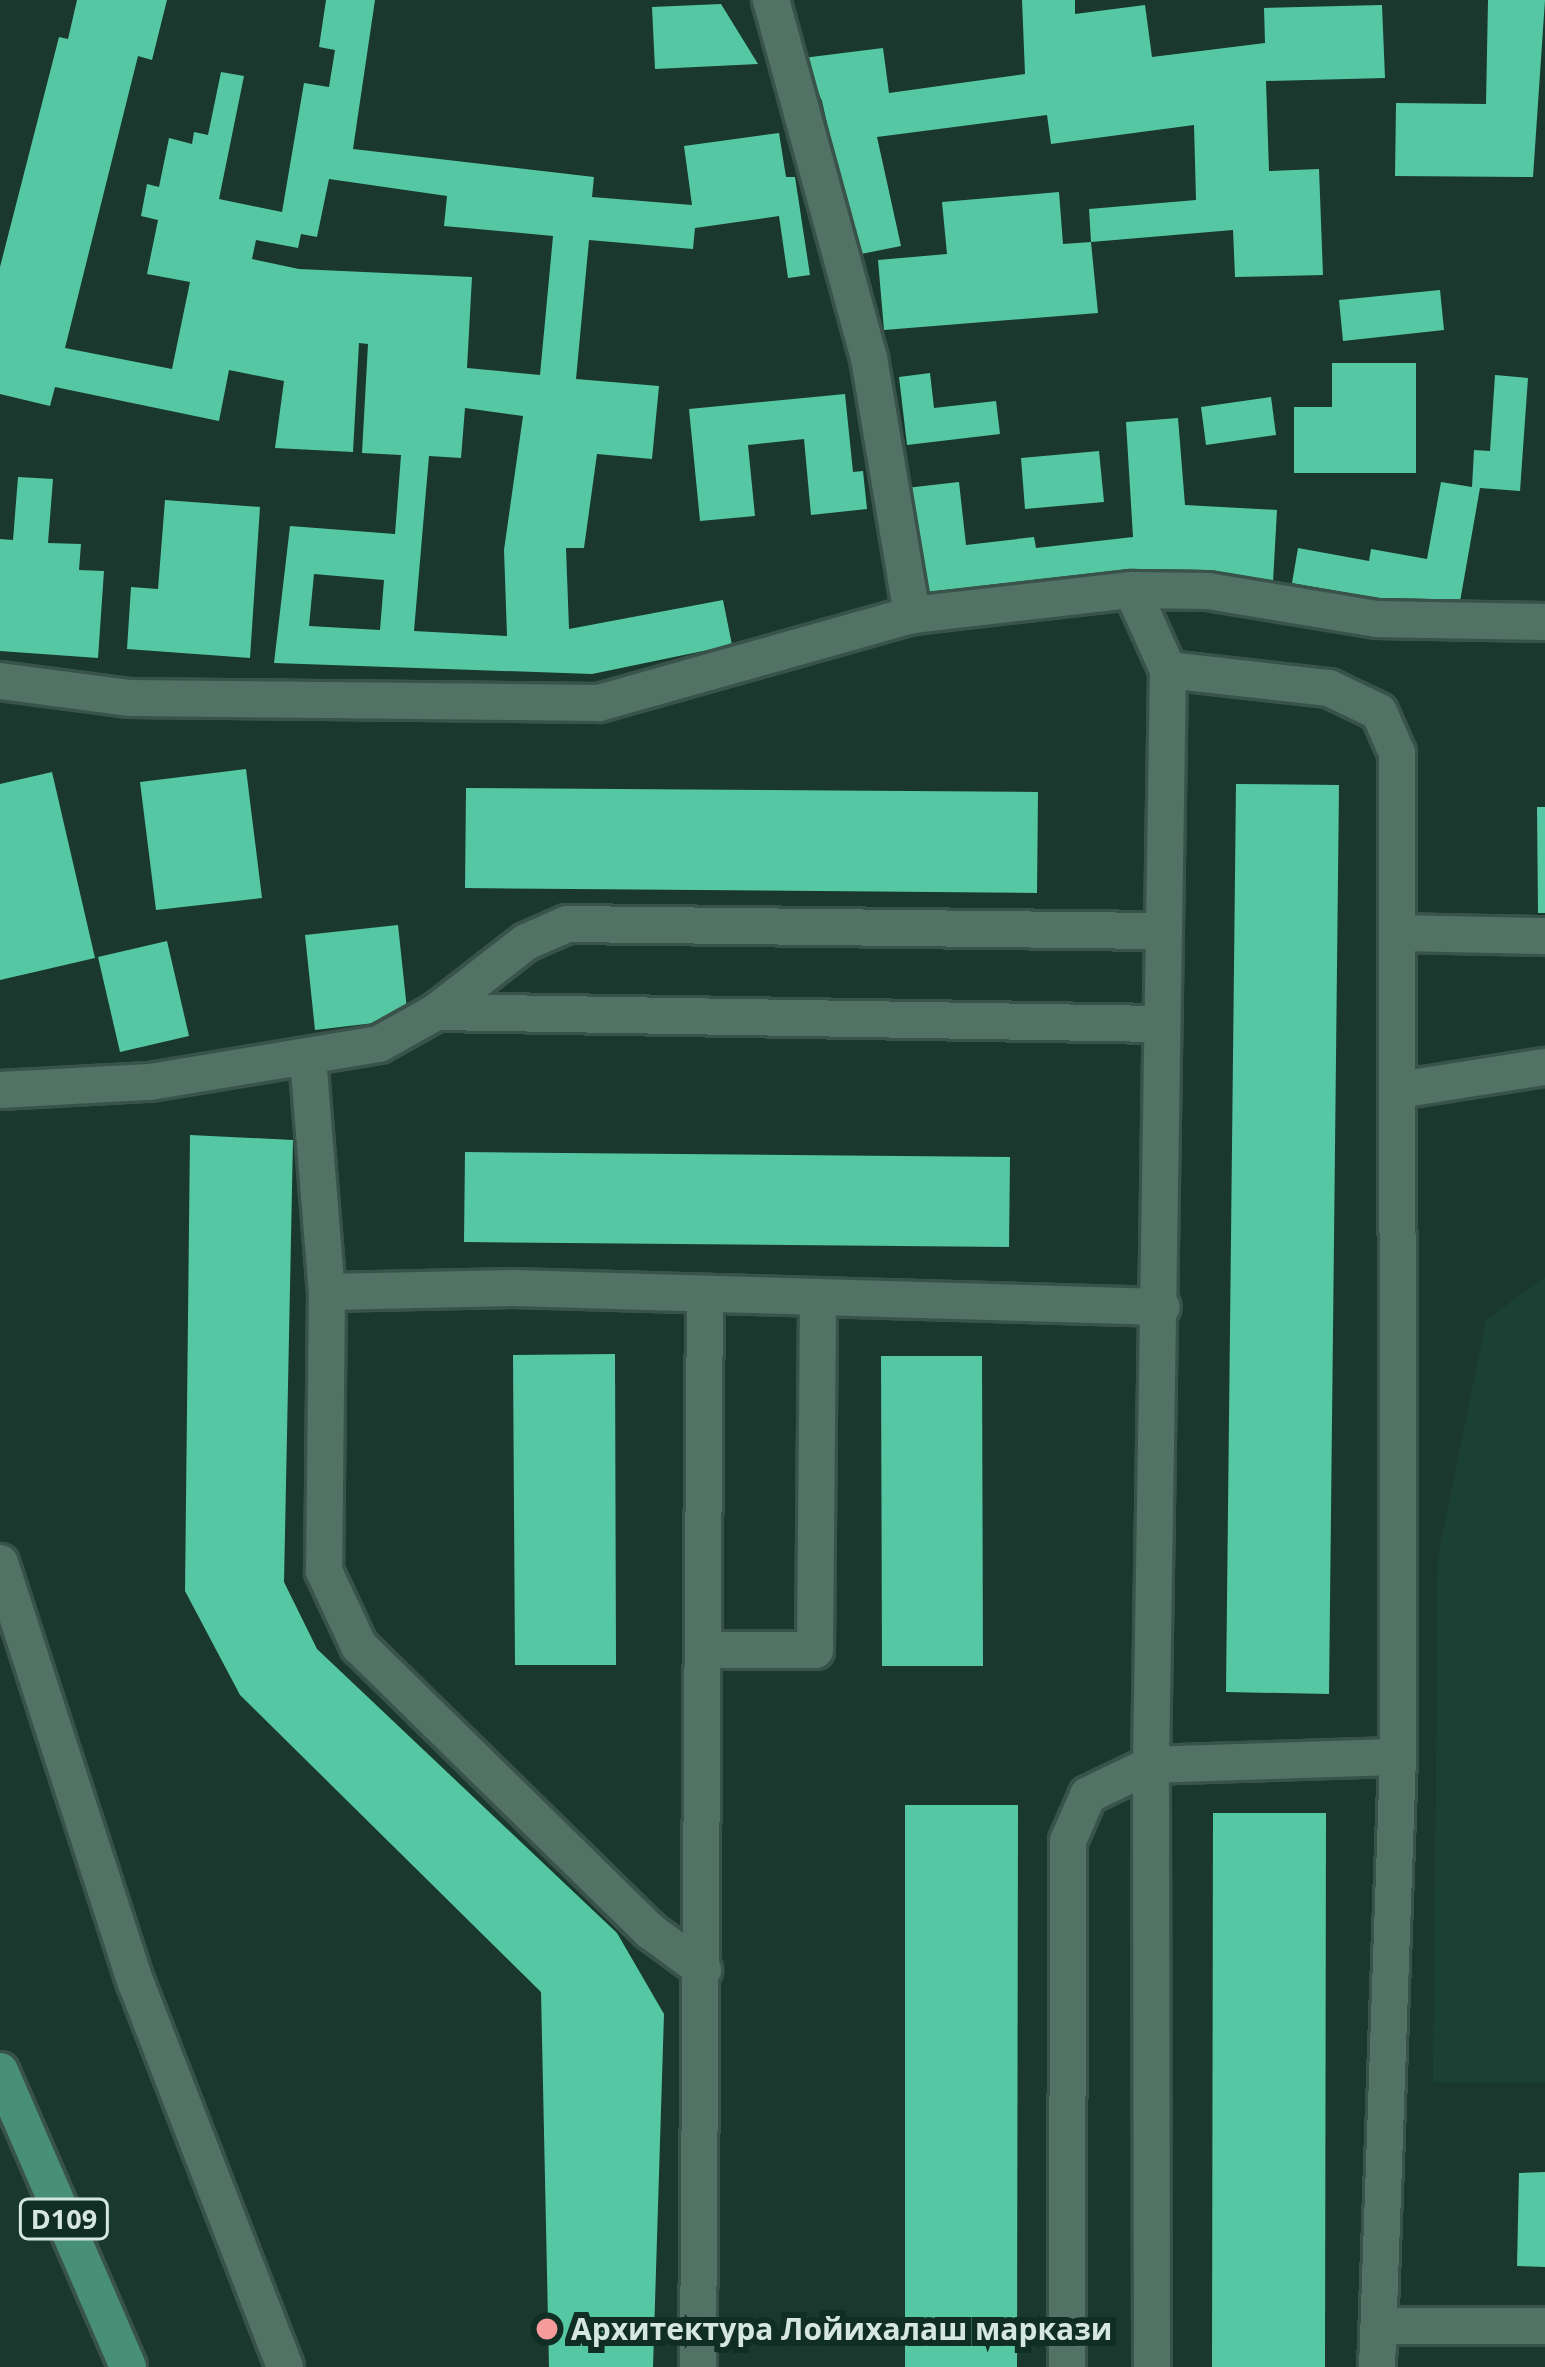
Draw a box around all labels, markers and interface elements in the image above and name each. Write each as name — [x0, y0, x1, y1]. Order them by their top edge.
road number: D109 — [16, 2198, 112, 2240]
place label: Архитектура Лойихалаш маркази — [571, 2311, 1112, 2347]
marker: Архитектура Лойихалаш маркази — [534, 2316, 560, 2342]

